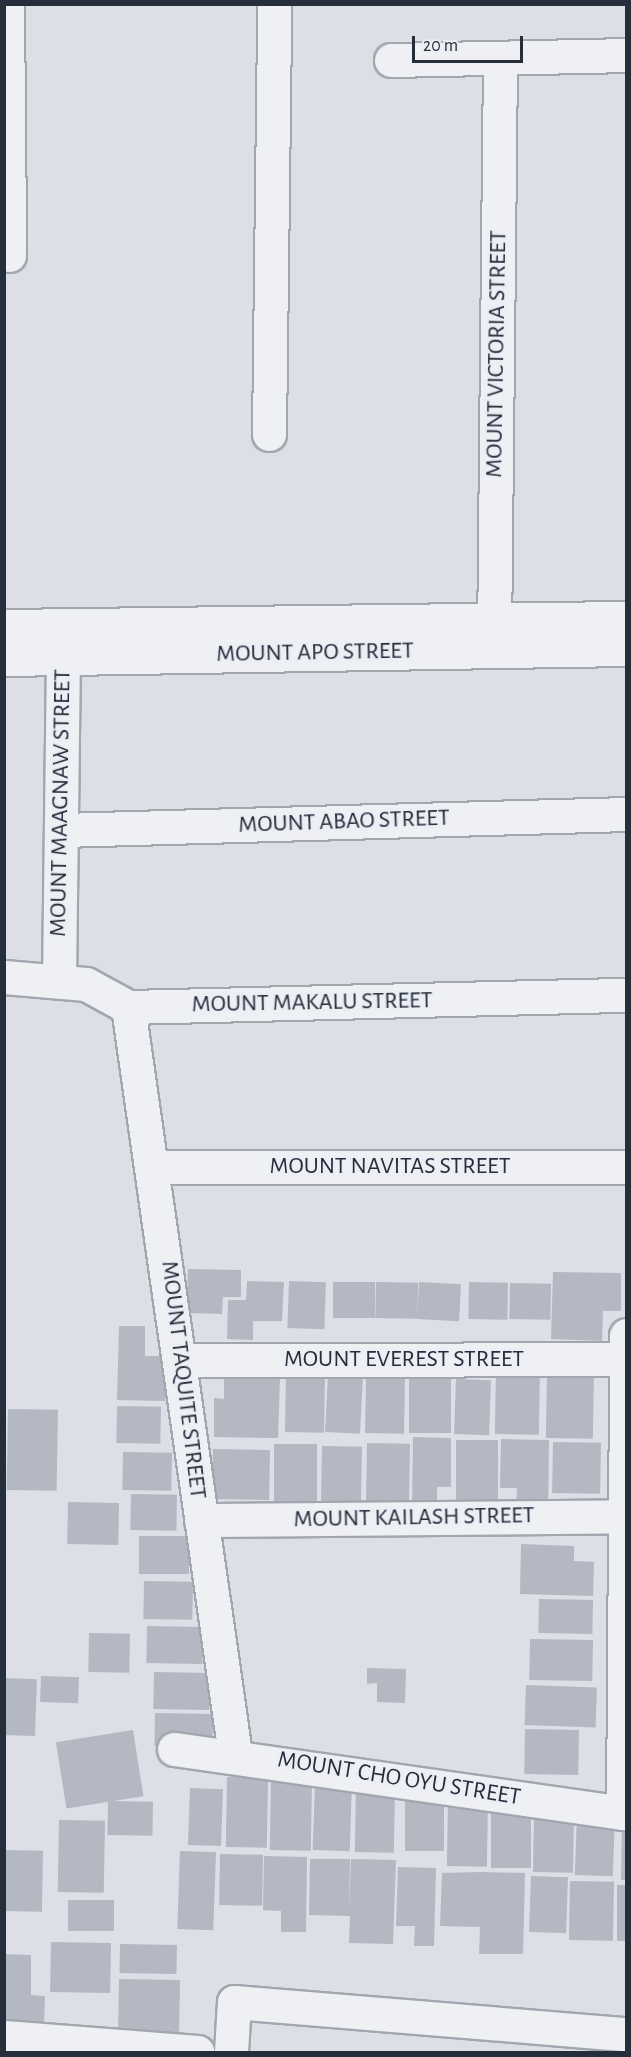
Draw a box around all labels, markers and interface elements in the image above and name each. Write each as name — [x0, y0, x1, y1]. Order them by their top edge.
scale bar — [415, 24, 526, 62]
text: 20 m — [423, 37, 458, 55]
street label: MOUNT VICTORIA STREET — [480, 230, 514, 478]
street label: MOUNT APO STREET — [216, 637, 414, 669]
street label: MOUNT MAAGNAW STREET — [44, 669, 78, 937]
street label: MOUNT ABAO STREET — [238, 804, 450, 840]
street label: MOUNT MAKALU STREET — [191, 987, 433, 1019]
street label: MOUNT NAVITAS STREET — [270, 1153, 510, 1181]
street label: MOUNT TAQUITE STREET — [154, 1259, 212, 1501]
street label: MOUNT EVEREST STREET — [284, 1346, 524, 1374]
street label: MOUNT KAILASH STREET — [293, 1502, 535, 1534]
street label: MOUNT CHO OYU STREET — [275, 1746, 523, 1812]

